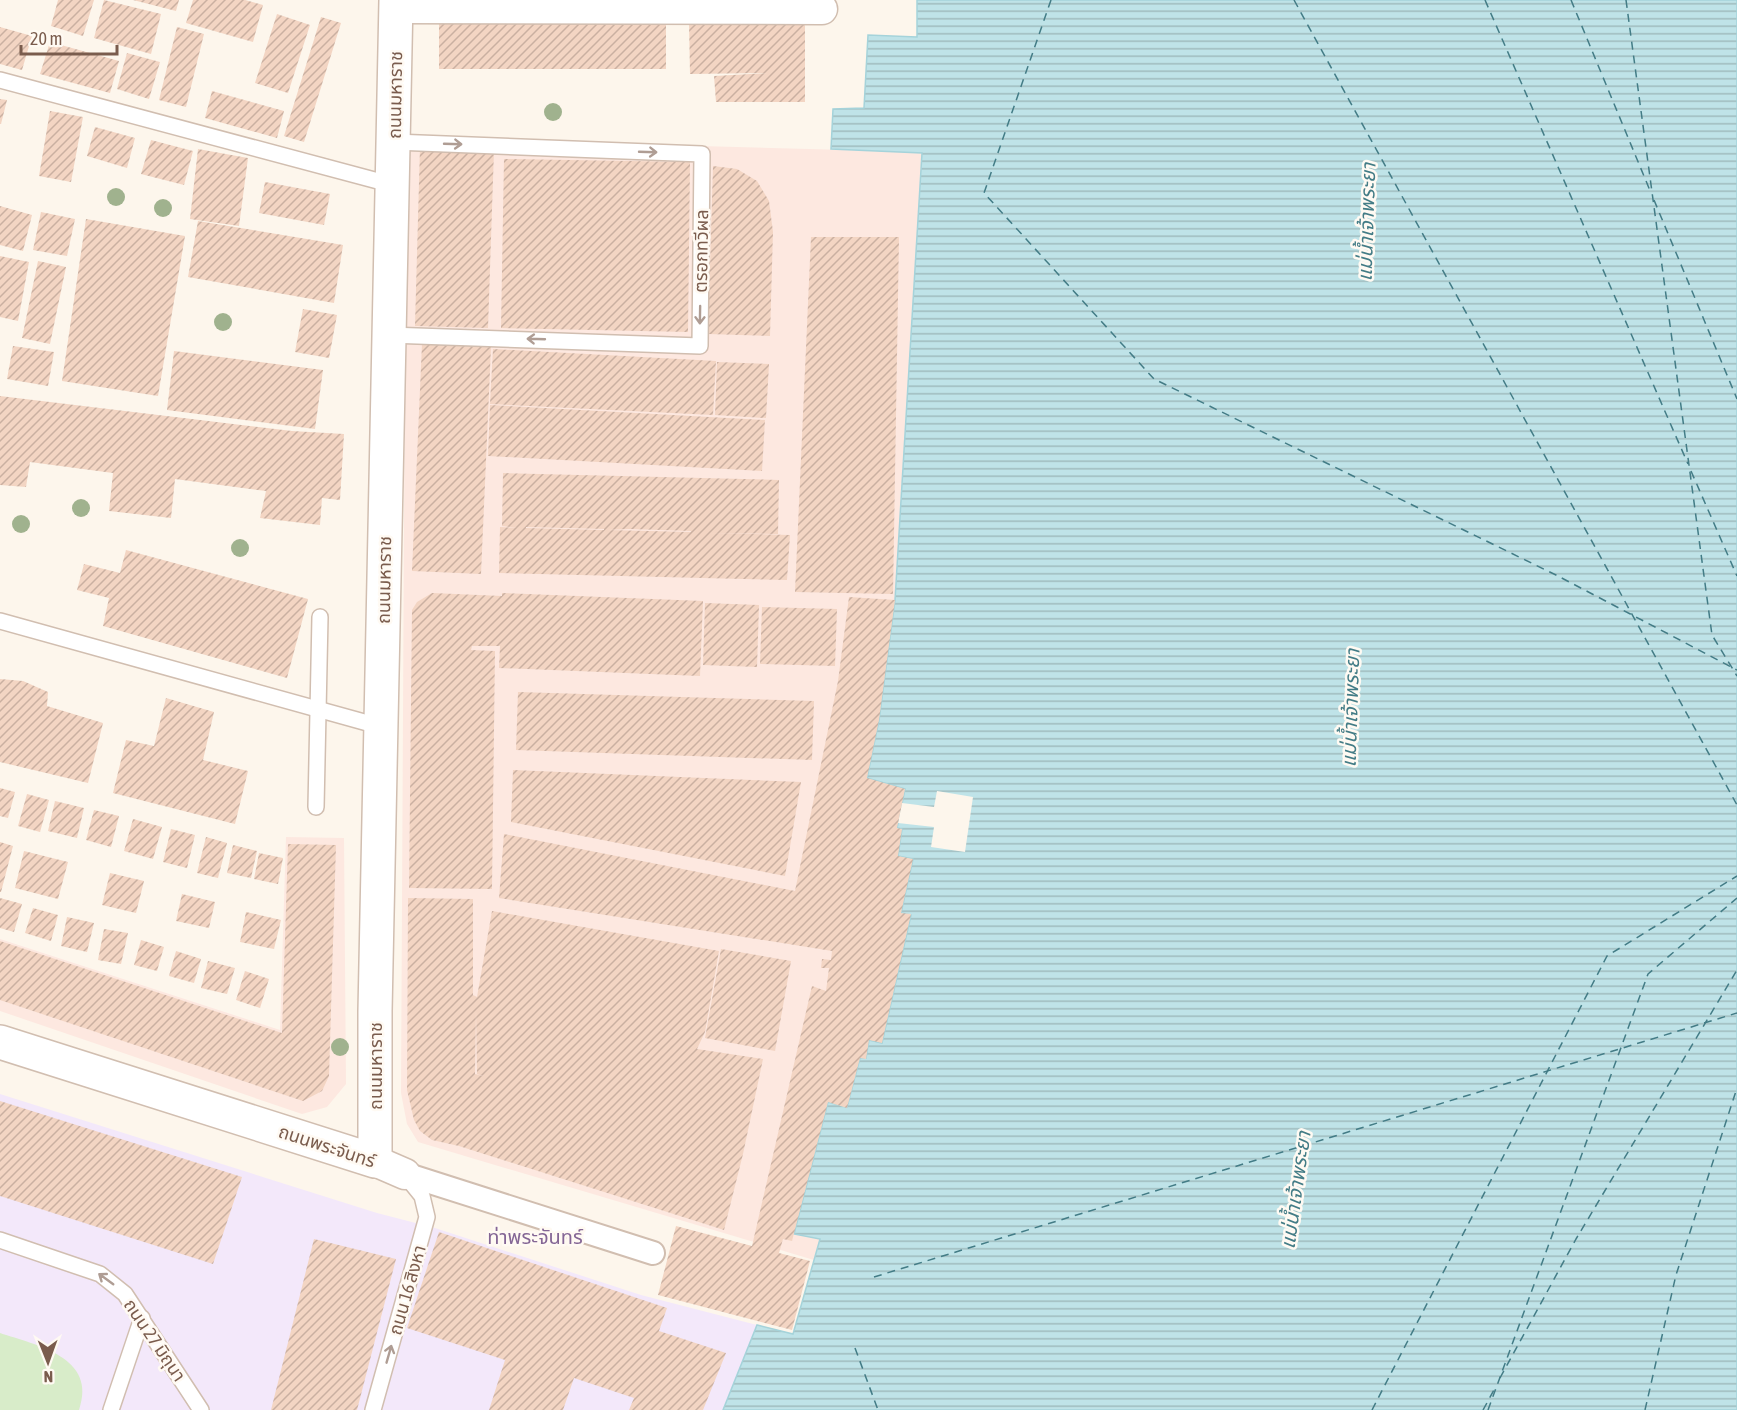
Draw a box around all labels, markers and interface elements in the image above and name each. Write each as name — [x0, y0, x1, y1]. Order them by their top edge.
scale bar — [21, 18, 117, 56]
text: 20 m — [30, 28, 62, 49]
street label: ถนนมหาราช — [384, 51, 406, 139]
one-way arrow — [442, 139, 462, 150]
one-way arrow — [637, 146, 657, 157]
water label: แม่น้ำเจ้าพระยา — [1350, 161, 1380, 282]
street label: ตรอกทวีผล — [690, 209, 712, 293]
one-way arrow — [694, 305, 706, 325]
one-way arrow — [526, 334, 546, 345]
street label: ถนนมหาราช — [373, 536, 395, 624]
water label: แม่น้ำเจ้าพระยา — [1334, 647, 1364, 768]
street label: ถนนมหาราช — [365, 1022, 386, 1110]
street label: ถนนพระจันทร์ — [276, 1120, 379, 1172]
water label: แม่น้ำเจ้าพระยา — [1273, 1129, 1315, 1250]
district label: ท่าพระจันทร์ — [487, 1225, 584, 1248]
street label: ถนน 16 สิงหา — [384, 1243, 430, 1337]
one-way arrow — [98, 1273, 114, 1285]
street label: ถนน 27 มิถุนา — [119, 1295, 190, 1386]
north arrow — [18, 1332, 78, 1392]
one-way arrow — [384, 1345, 395, 1364]
text: N — [43, 1368, 53, 1386]

